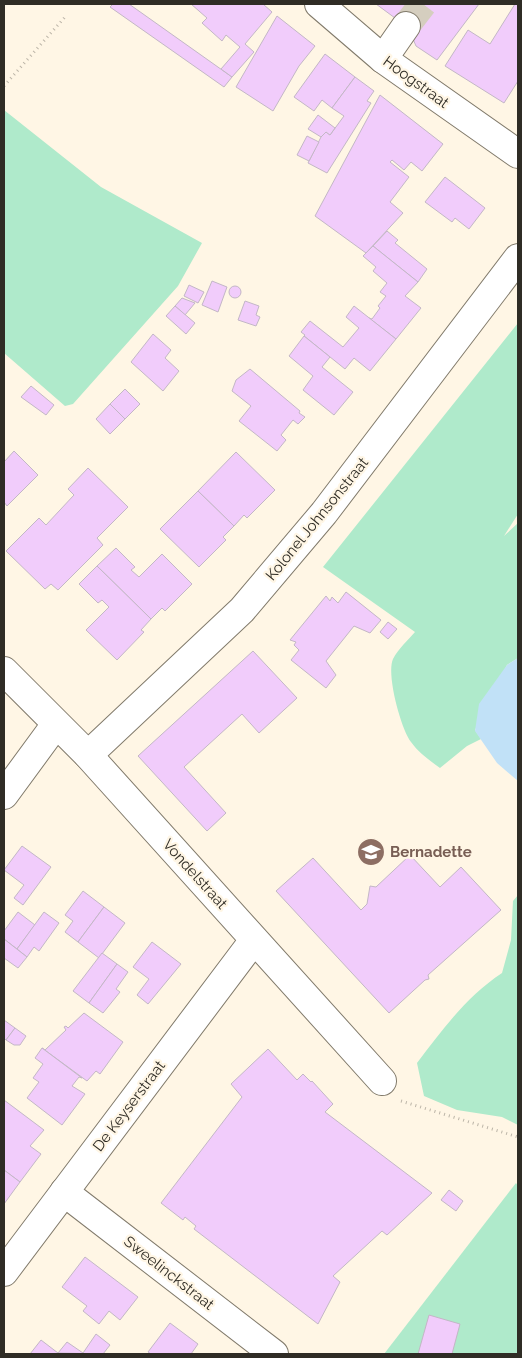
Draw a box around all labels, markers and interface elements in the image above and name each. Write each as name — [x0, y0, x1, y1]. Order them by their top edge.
street label: Hoogstraat — [380, 52, 452, 112]
street label: Kolonel Johnsonstraat — [262, 454, 372, 584]
street label: Vondelstraat — [159, 835, 231, 913]
school or university icon: Bernadette — [356, 837, 386, 867]
place label: Bernadette — [390, 843, 472, 861]
street label: De Keyserstraat — [89, 1057, 169, 1155]
street label: Sweelinckstraat — [120, 1232, 218, 1314]

